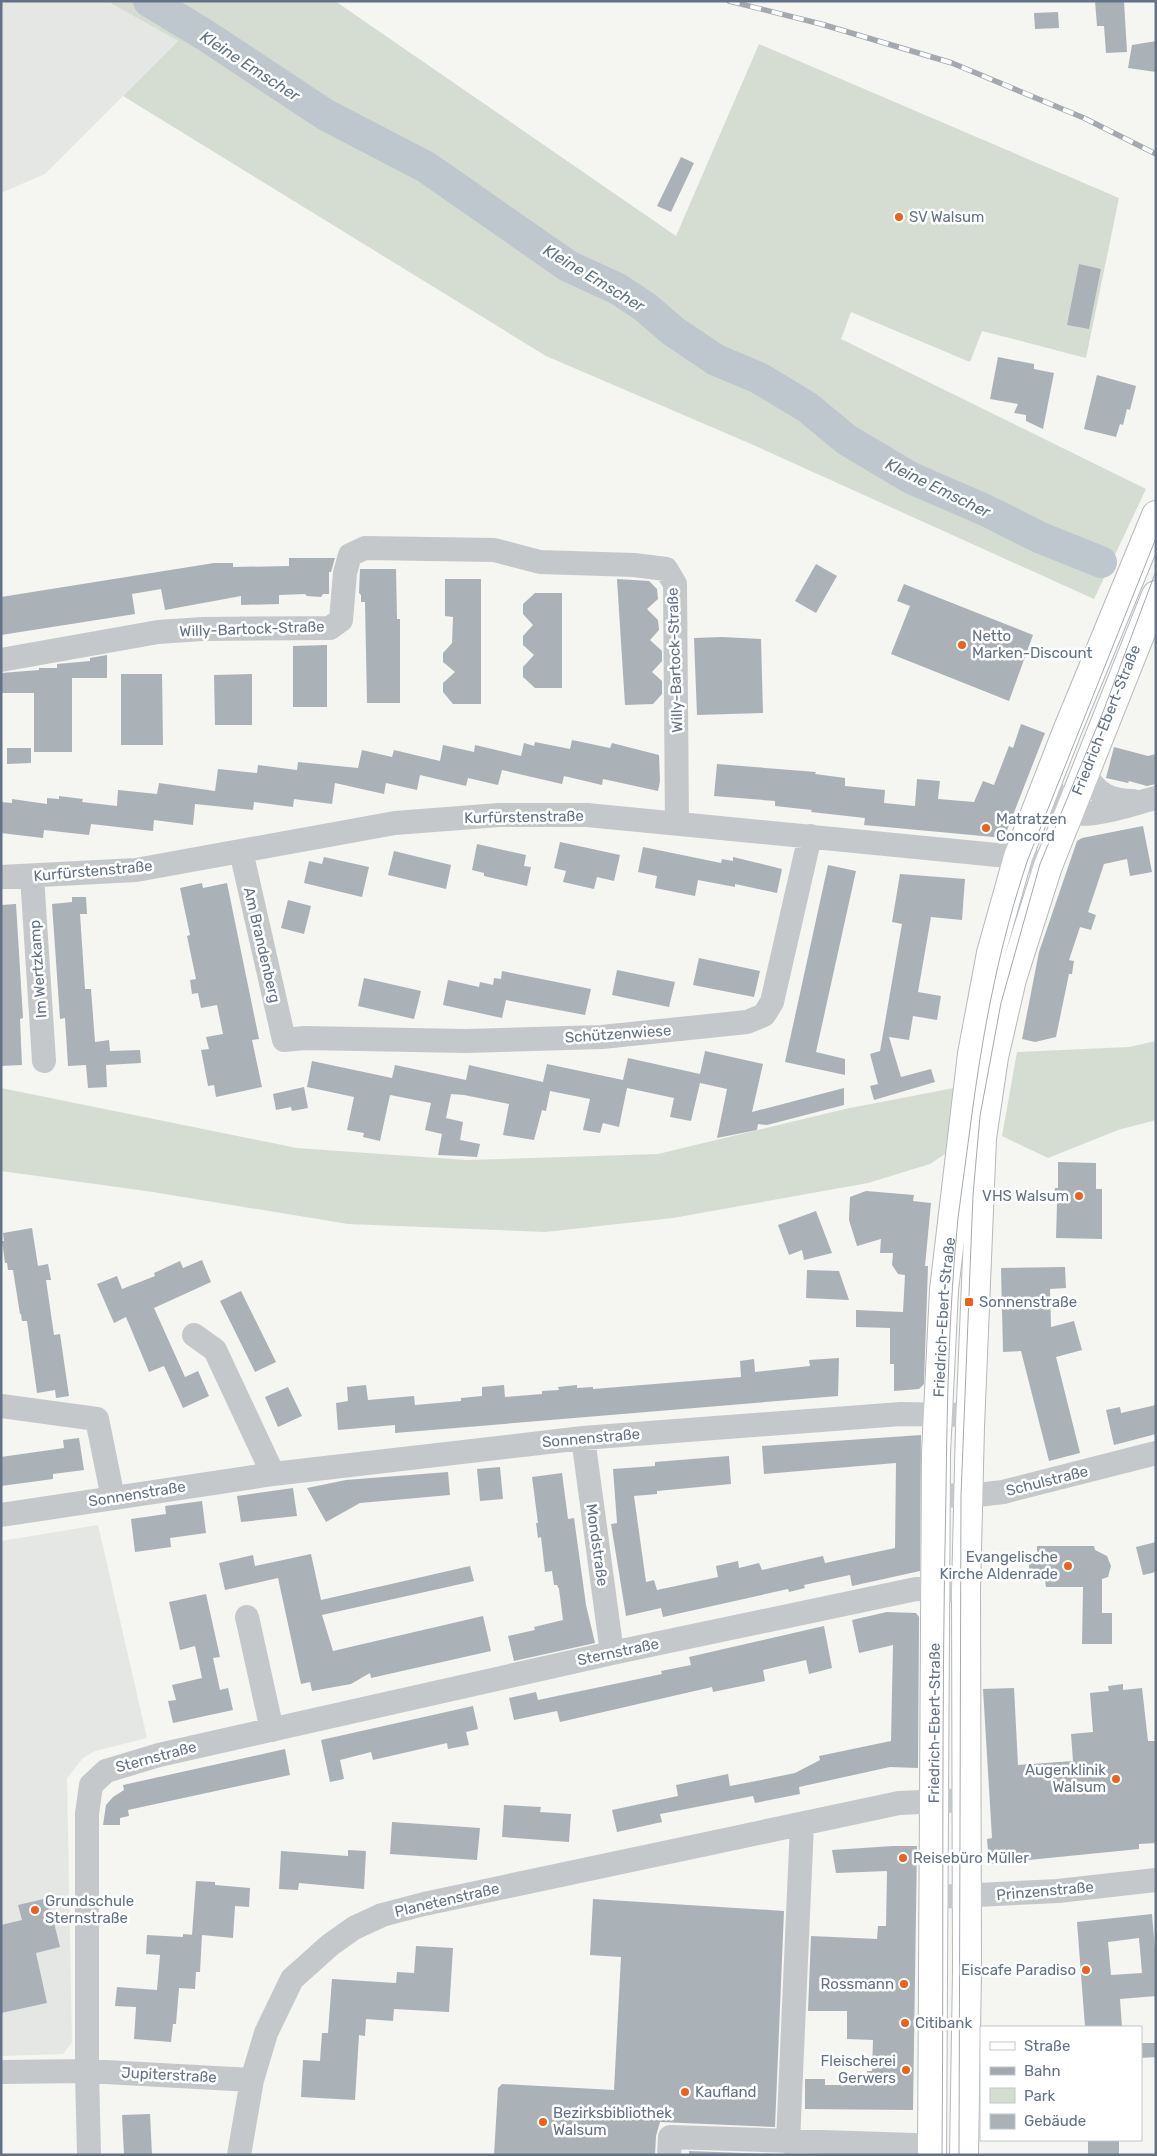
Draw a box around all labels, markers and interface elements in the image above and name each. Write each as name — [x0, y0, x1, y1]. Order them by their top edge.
water label: Kleine Emscher — [197, 27, 304, 106]
place label: SV Walsum — [909, 208, 984, 226]
marker: SV Walsum — [893, 211, 905, 223]
water label: Kleine Emscher — [540, 240, 649, 316]
water label: Kleine Emscher — [882, 454, 994, 522]
street label: Willy-Bartock-Straße — [663, 587, 687, 733]
street label: Willy-Bartock-Straße — [179, 617, 325, 641]
place label: Netto Marken-Discount — [972, 627, 1092, 662]
marker: Netto Marken-Discount — [956, 639, 968, 651]
street label: Friedrich-Ebert-Straße — [1068, 642, 1144, 798]
street label: Kurfürstenstraße — [464, 807, 584, 827]
place label: Matratzen Concord — [996, 810, 1067, 845]
marker: Matratzen Concord — [980, 822, 992, 834]
street label: Kurfürstenstraße — [33, 857, 153, 885]
street label: Am Brandenberg — [240, 885, 284, 1005]
street label: Im Wertzkamp — [26, 919, 50, 1019]
street label: Schützenwiese — [564, 1021, 672, 1047]
place label: VHS Walsum — [982, 1187, 1069, 1205]
marker: VHS Walsum — [1073, 1190, 1085, 1202]
street label: Friedrich-Ebert-Straße — [930, 1236, 959, 1398]
place label: Sonnenstraße — [979, 1293, 1077, 1311]
marker: Sonnenstraße — [963, 1296, 975, 1308]
street label: Sonnenstraße — [541, 1425, 641, 1451]
street label: Schulstraße — [1004, 1462, 1090, 1500]
street label: Sonnenstraße — [87, 1477, 187, 1511]
street label: Mondstraße — [582, 1503, 612, 1587]
place label: Evangelische Kirche Aldenrade — [939, 1548, 1058, 1583]
marker: Evangelische Kirche Aldenrade — [1062, 1560, 1074, 1572]
street label: Sternstraße — [576, 1635, 660, 1669]
street label: Friedrich-Ebert-Straße — [925, 1643, 944, 1803]
street label: Sternstraße — [114, 1738, 198, 1776]
place label: Augenklinik Walsum — [1025, 1761, 1106, 1796]
marker: Augenklinik Walsum — [1110, 1773, 1122, 1785]
place label: Reisebüro Müller — [913, 1849, 1029, 1867]
marker: Reisebüro Müller — [897, 1852, 909, 1864]
street label: Prinzenstraße — [996, 1878, 1094, 1904]
street label: Planetenstraße — [393, 1879, 501, 1921]
place label: Grundschule Sternstraße — [45, 1892, 134, 1927]
marker: Grundschule Sternstraße — [29, 1904, 41, 1916]
place label: Eiscafe Paradiso — [961, 1961, 1076, 1979]
marker: Eiscafe Paradiso — [1080, 1964, 1092, 1976]
place label: Rossmann — [821, 1975, 894, 1993]
marker: Rossmann — [898, 1978, 910, 1990]
place label: Citibank — [915, 2014, 972, 2032]
marker: Citibank — [899, 2017, 911, 2029]
legend — [980, 2026, 1142, 2141]
text: Straße — [1024, 2037, 1070, 2055]
place label: Fleischerei Gerwers — [821, 2052, 896, 2087]
text: Bahn — [1024, 2062, 1061, 2080]
street label: Jupiterstraße — [121, 2064, 217, 2086]
marker: Fleischerei Gerwers — [900, 2064, 912, 2076]
place label: Kaufland — [695, 2083, 757, 2101]
marker: Kaufland — [679, 2086, 691, 2098]
text: Park — [1024, 2087, 1055, 2105]
place label: Bezirksbibliothek Walsum — [553, 2104, 672, 2139]
text: Gebäude — [1024, 2112, 1086, 2130]
marker: Bezirksbibliothek Walsum — [537, 2116, 549, 2128]

